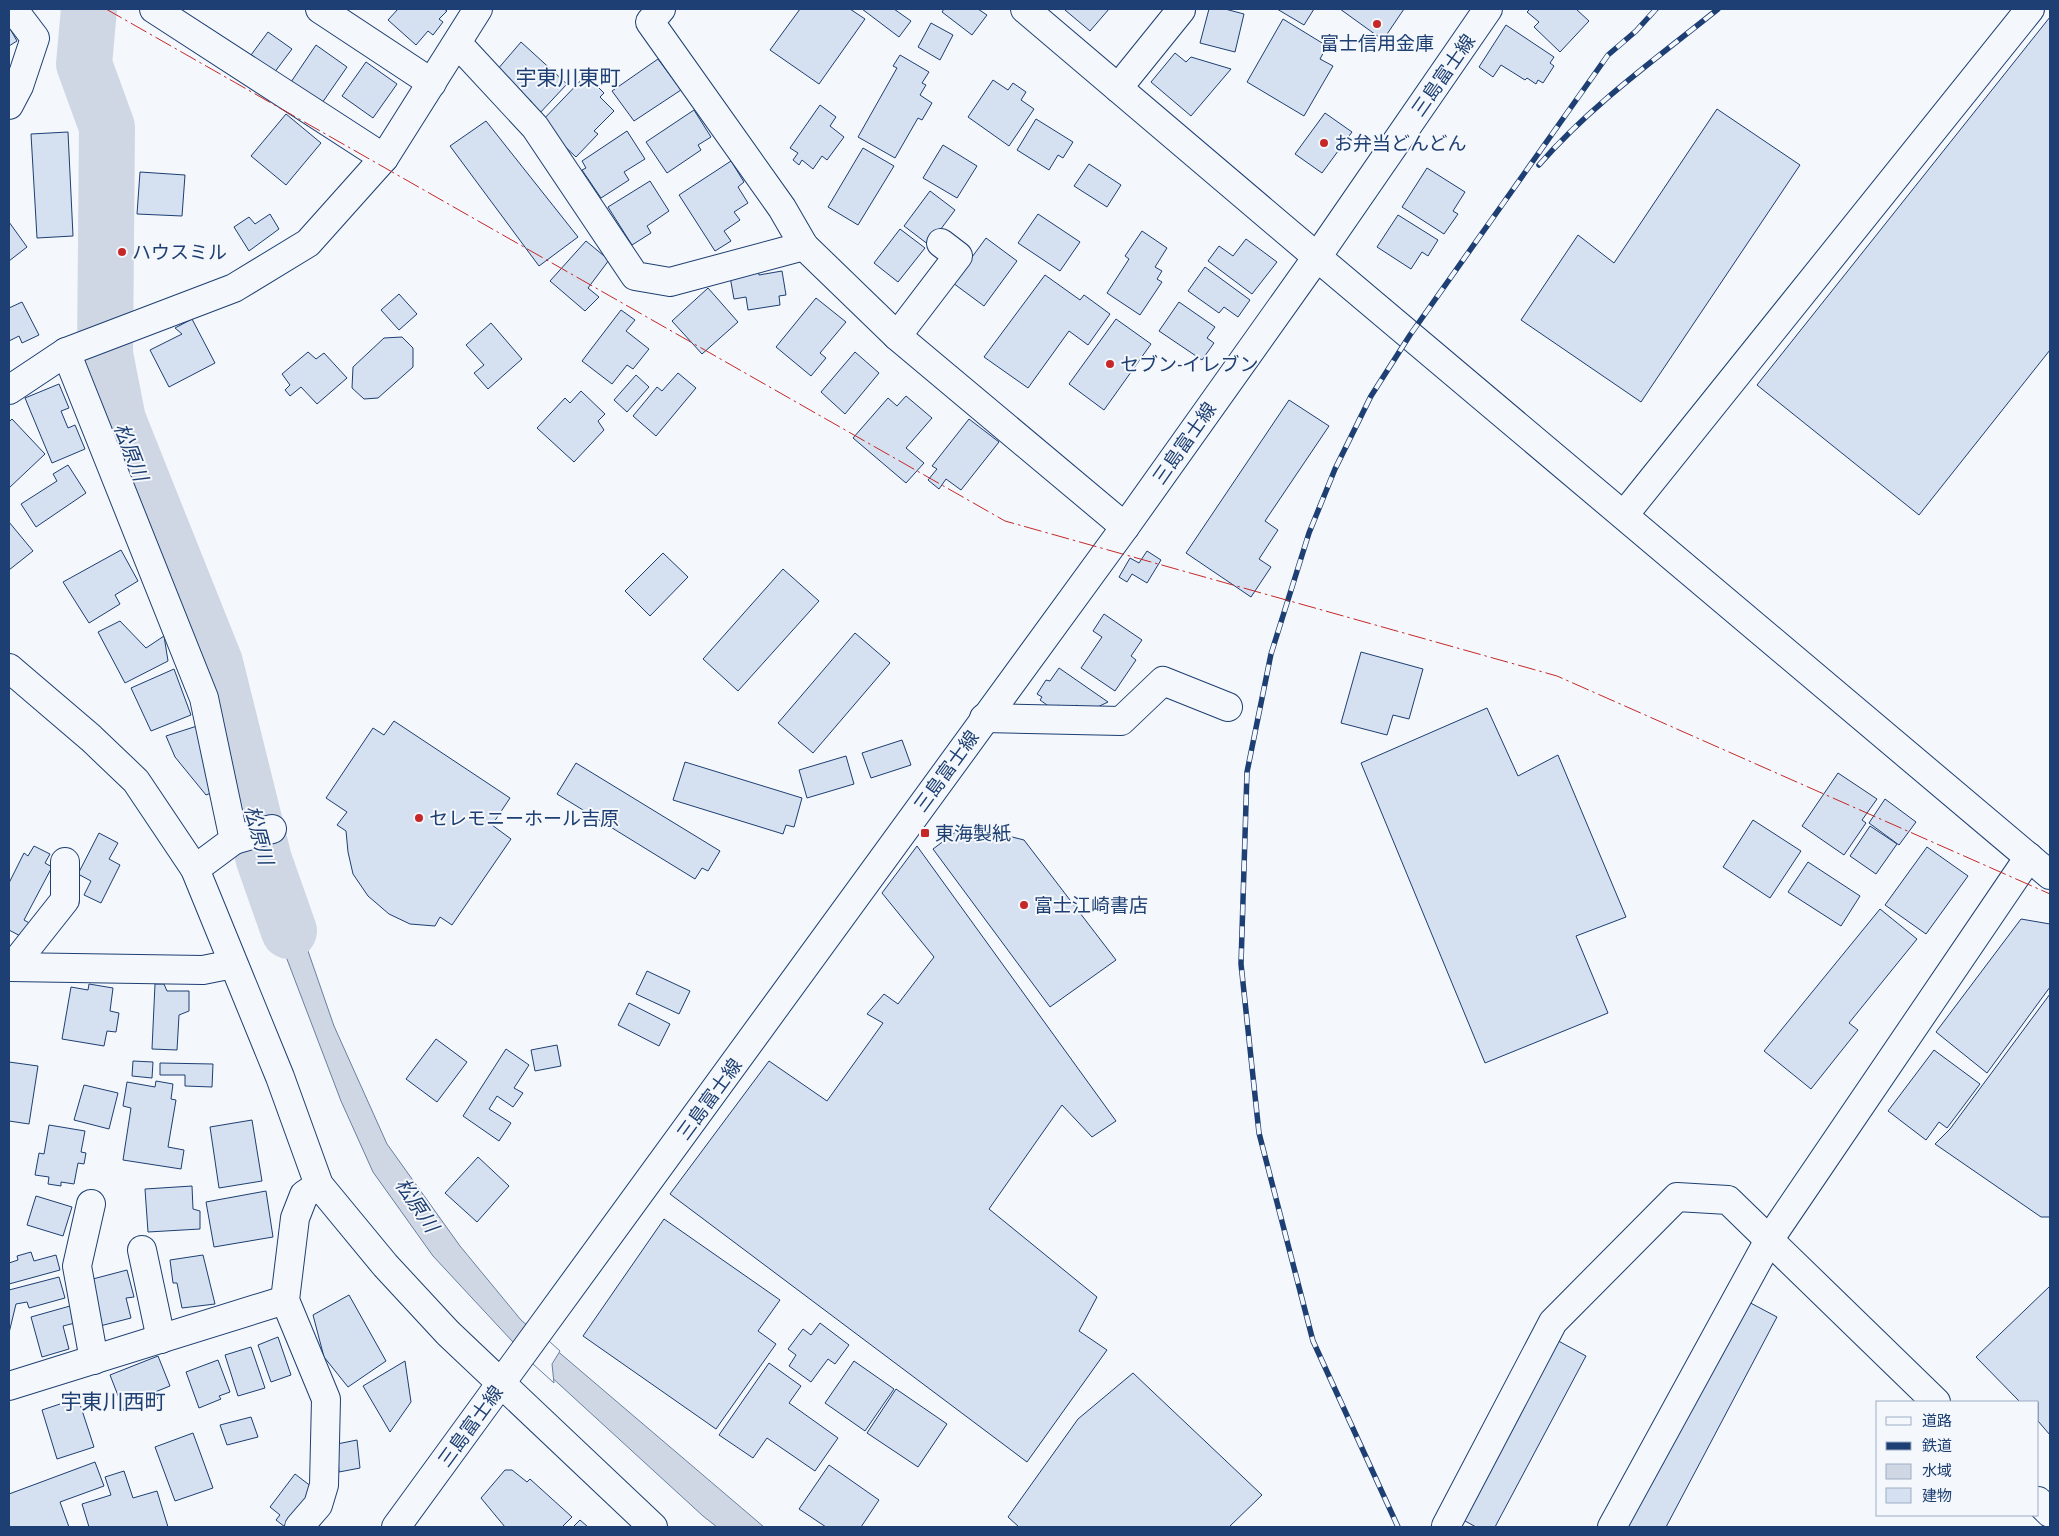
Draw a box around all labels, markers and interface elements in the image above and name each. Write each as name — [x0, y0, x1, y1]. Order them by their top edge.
marker: 富士信用金庫 — [1371, 18, 1383, 30]
street label: 三島富士線 — [1406, 29, 1480, 121]
place label: 富士信用金庫 — [1320, 31, 1434, 55]
district label: 宇東川東町 — [516, 64, 621, 91]
place label: お弁当どんどん — [1334, 131, 1466, 155]
marker: お弁当どんどん — [1318, 137, 1330, 149]
place label: ハウスミル — [132, 240, 227, 264]
marker: ハウスミル — [116, 246, 128, 258]
place label: セブン-イレブン — [1120, 352, 1259, 376]
marker: セブン-イレブン — [1104, 358, 1116, 370]
street label: 三島富士線 — [1147, 397, 1221, 489]
water label: 松原川 — [108, 419, 155, 487]
street label: 三島富士線 — [908, 726, 984, 816]
water label: 松原川 — [239, 803, 280, 869]
place label: セレモニーホール吉原 — [429, 806, 619, 830]
marker: セレモニーホール吉原 — [413, 812, 425, 824]
place label: 東海製紙 — [935, 821, 1011, 845]
marker: 東海製紙 — [919, 827, 931, 839]
place label: 富士江崎書店 — [1034, 893, 1148, 917]
marker: 富士江崎書店 — [1018, 899, 1030, 911]
street label: 三島富士線 — [671, 1054, 747, 1144]
water label: 松原川 — [389, 1173, 446, 1239]
street label: 三島富士線 — [432, 1381, 508, 1471]
district label: 宇東川西町 — [61, 1388, 166, 1415]
legend — [1876, 1401, 2039, 1516]
text: 道路 — [1922, 1411, 1952, 1430]
text: 鉄道 — [1922, 1436, 1952, 1455]
text: 水域 — [1922, 1461, 1952, 1480]
text: 建物 — [1922, 1486, 1952, 1505]

